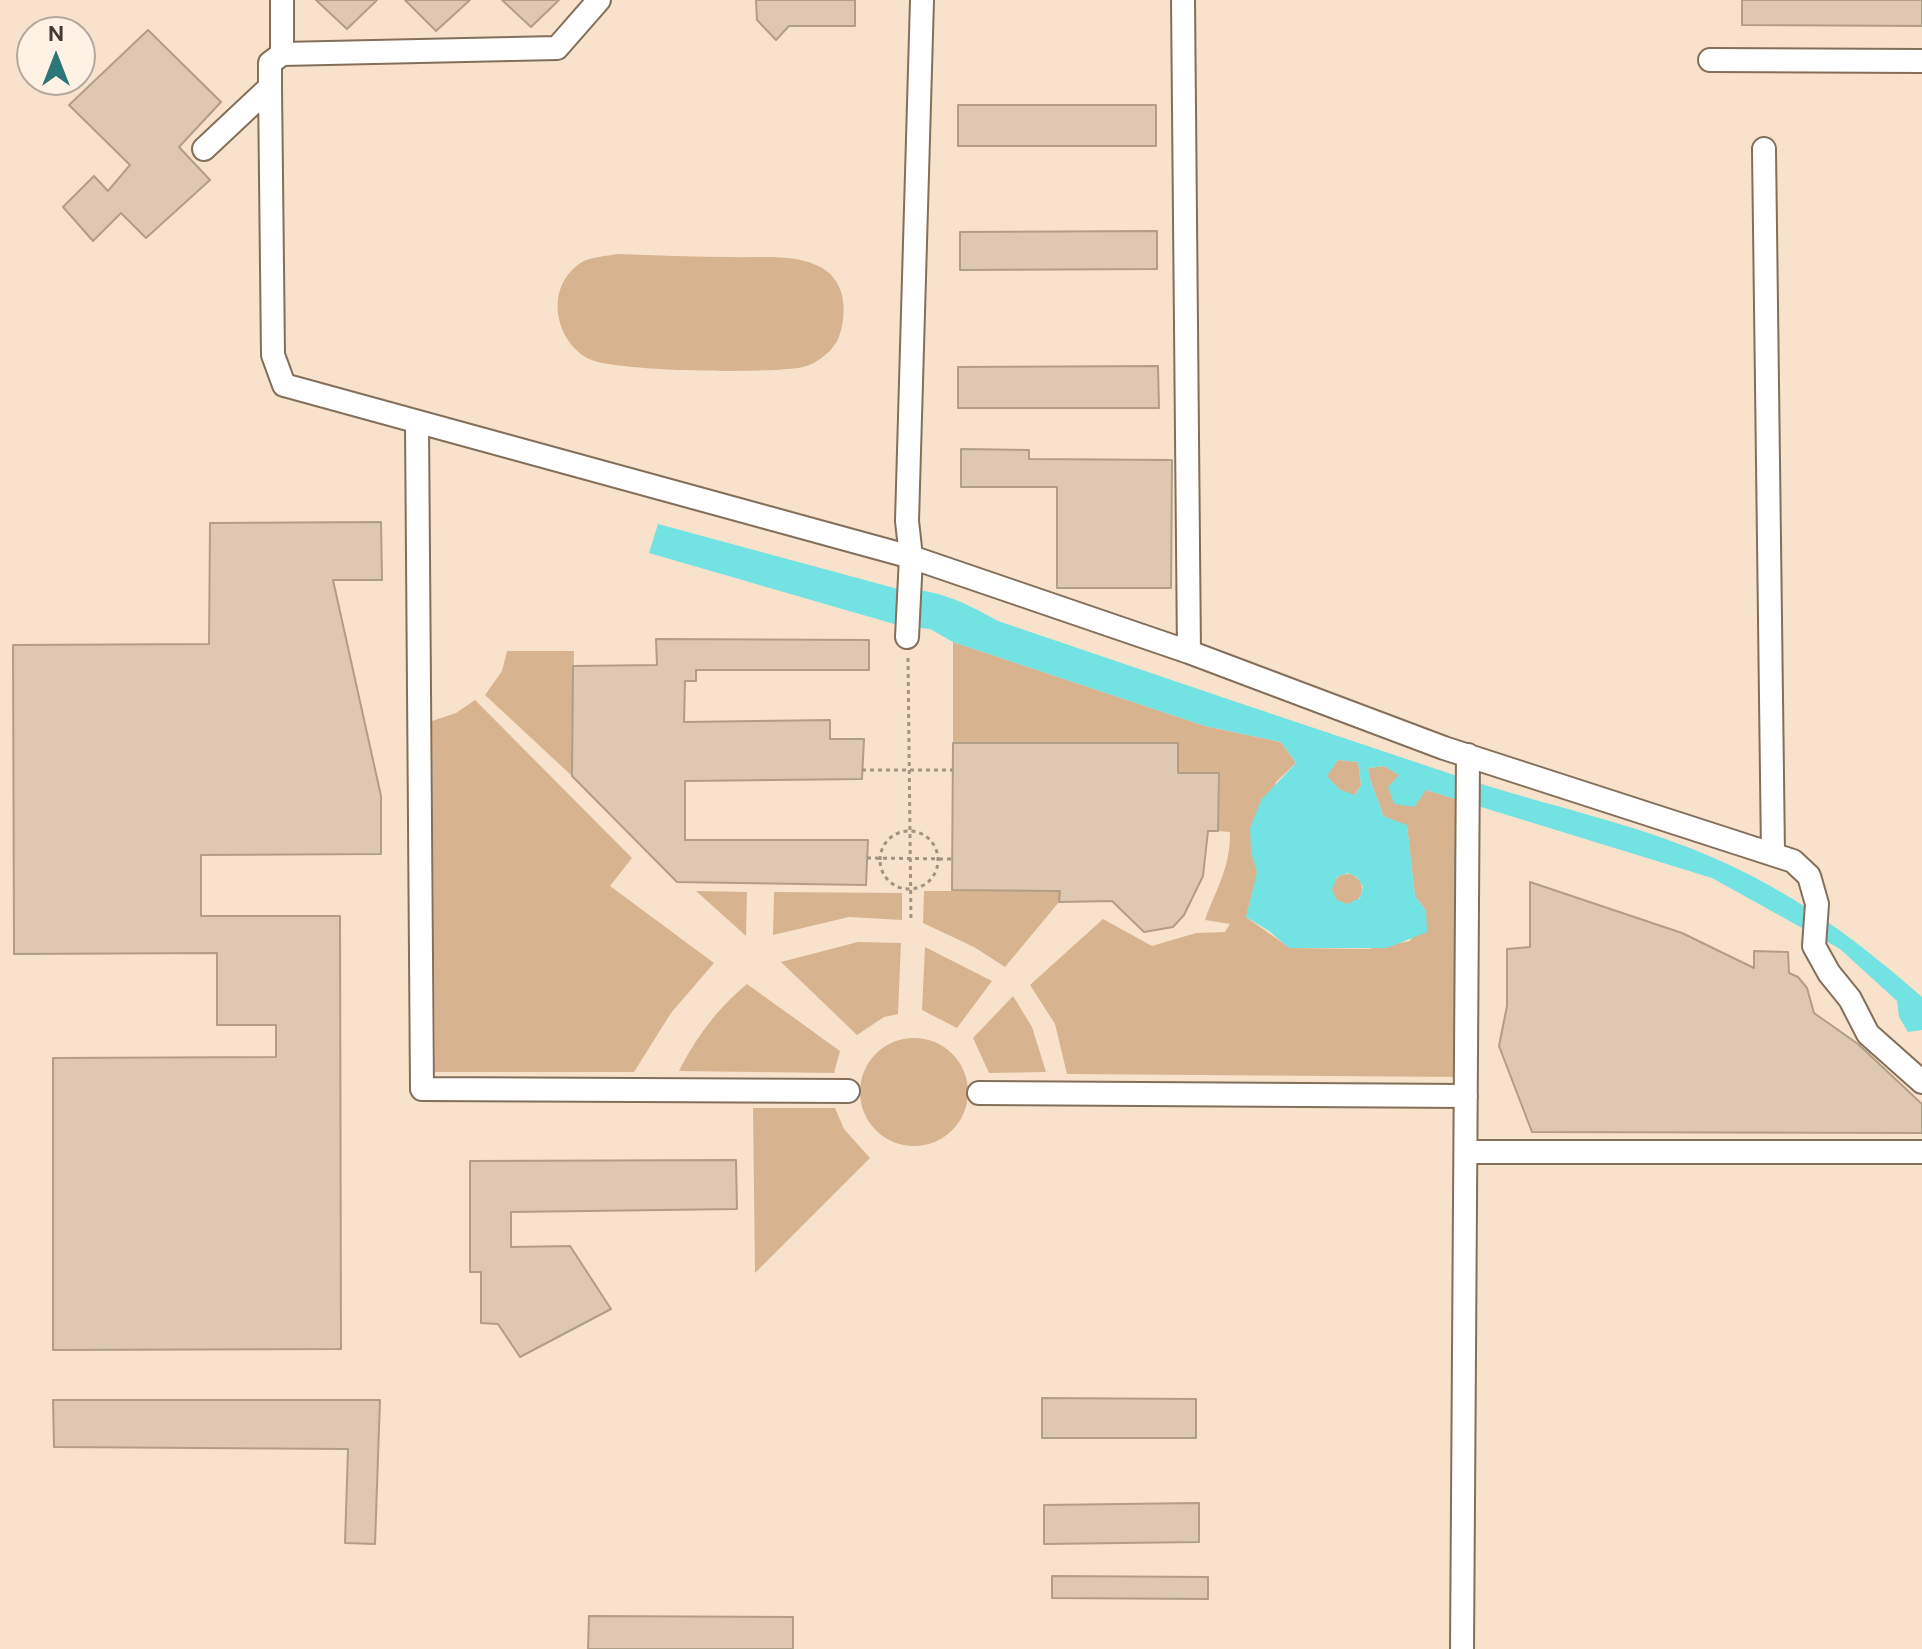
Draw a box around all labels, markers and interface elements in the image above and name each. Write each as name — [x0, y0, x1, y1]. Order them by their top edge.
north arrow — [16, 16, 96, 96]
text: N — [48, 19, 64, 48]

